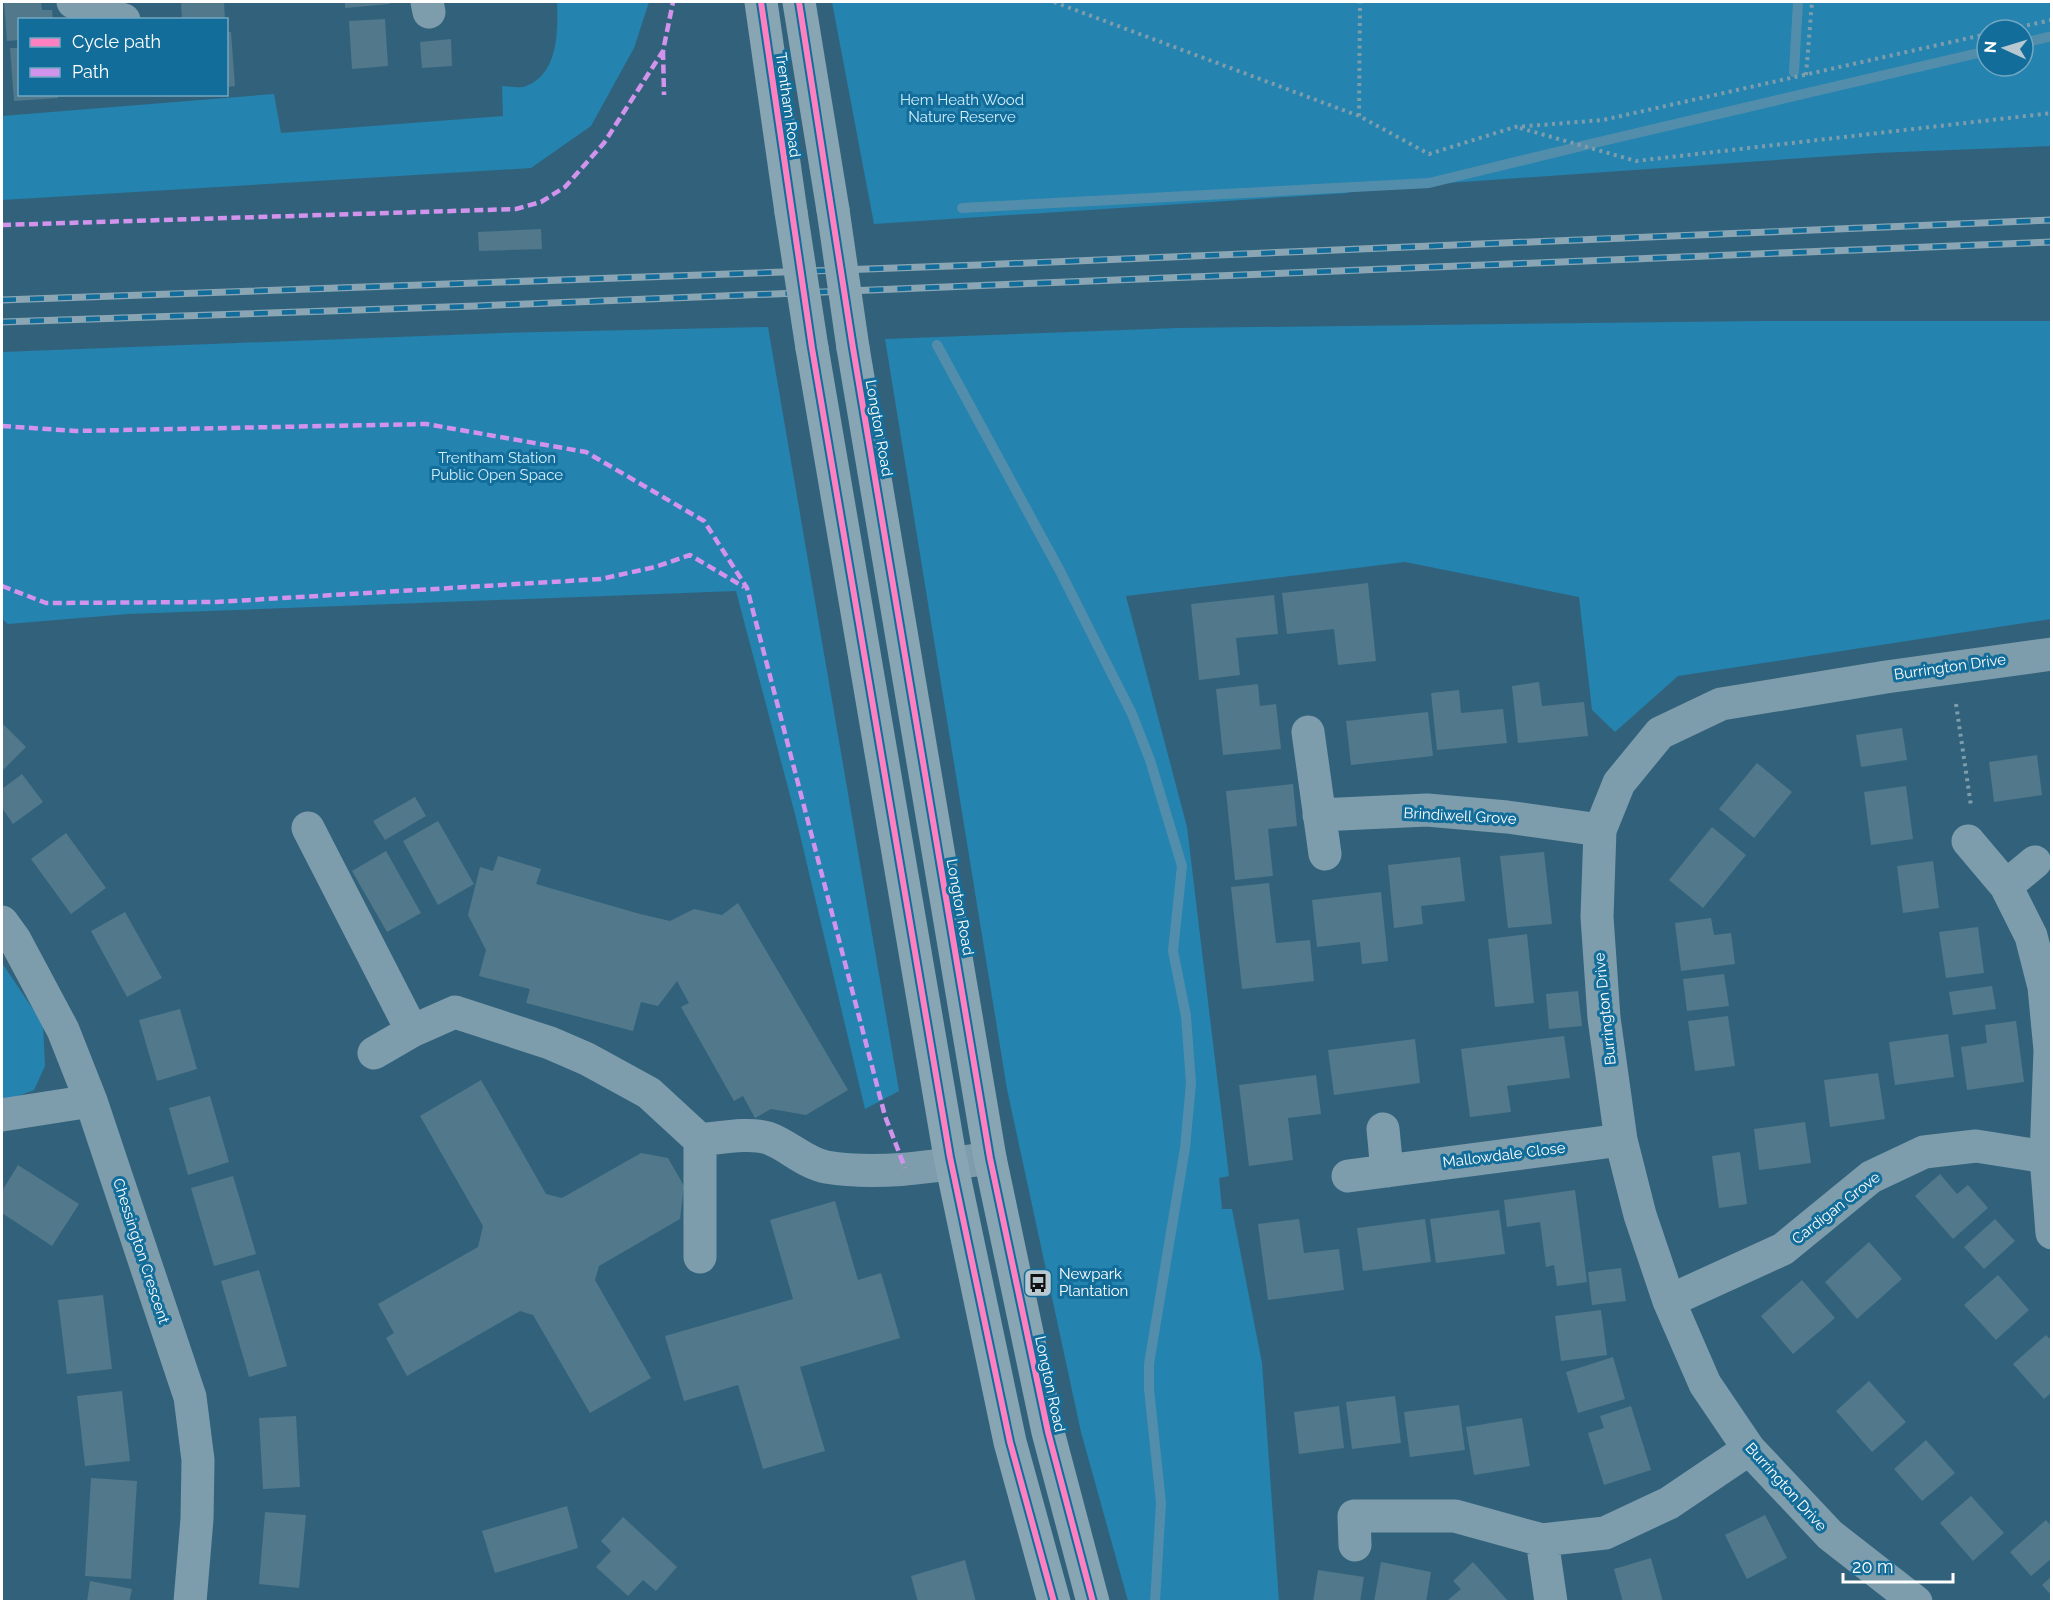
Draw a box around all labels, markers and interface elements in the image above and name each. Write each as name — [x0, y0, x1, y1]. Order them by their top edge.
legend — [18, 18, 228, 96]
north arrow — [1975, 18, 2035, 78]
text: Cycle path — [72, 31, 161, 52]
text: N — [1981, 40, 2000, 54]
street label: Trentham Road — [772, 51, 804, 159]
text: Path — [72, 61, 109, 82]
park label: Hem Heath Wood Nature Reserve — [900, 91, 1024, 126]
street label: Longton Road — [862, 378, 896, 478]
park label: Trentham Station Public Open Space — [431, 449, 563, 484]
street label: Burrington Drive — [1893, 650, 2007, 684]
street label: Brindiwell Grove — [1403, 804, 1517, 828]
street label: Longton Road — [943, 857, 977, 957]
street label: Burrington Drive — [1590, 952, 1620, 1066]
street label: Mallowdale Close — [1442, 1139, 1567, 1171]
street label: Cardigan Grove — [1788, 1168, 1884, 1248]
street label: Chessington Crescent — [109, 1176, 173, 1326]
place label: Newpark Plantation — [1059, 1265, 1128, 1300]
bus stop icon: Newpark Plantation — [1022, 1267, 1054, 1299]
street label: Longton Road — [1031, 1334, 1069, 1434]
street label: Burrington Drive — [1742, 1439, 1831, 1535]
scale bar — [1843, 1546, 1952, 1584]
text: 20 m — [1852, 1556, 1894, 1577]

